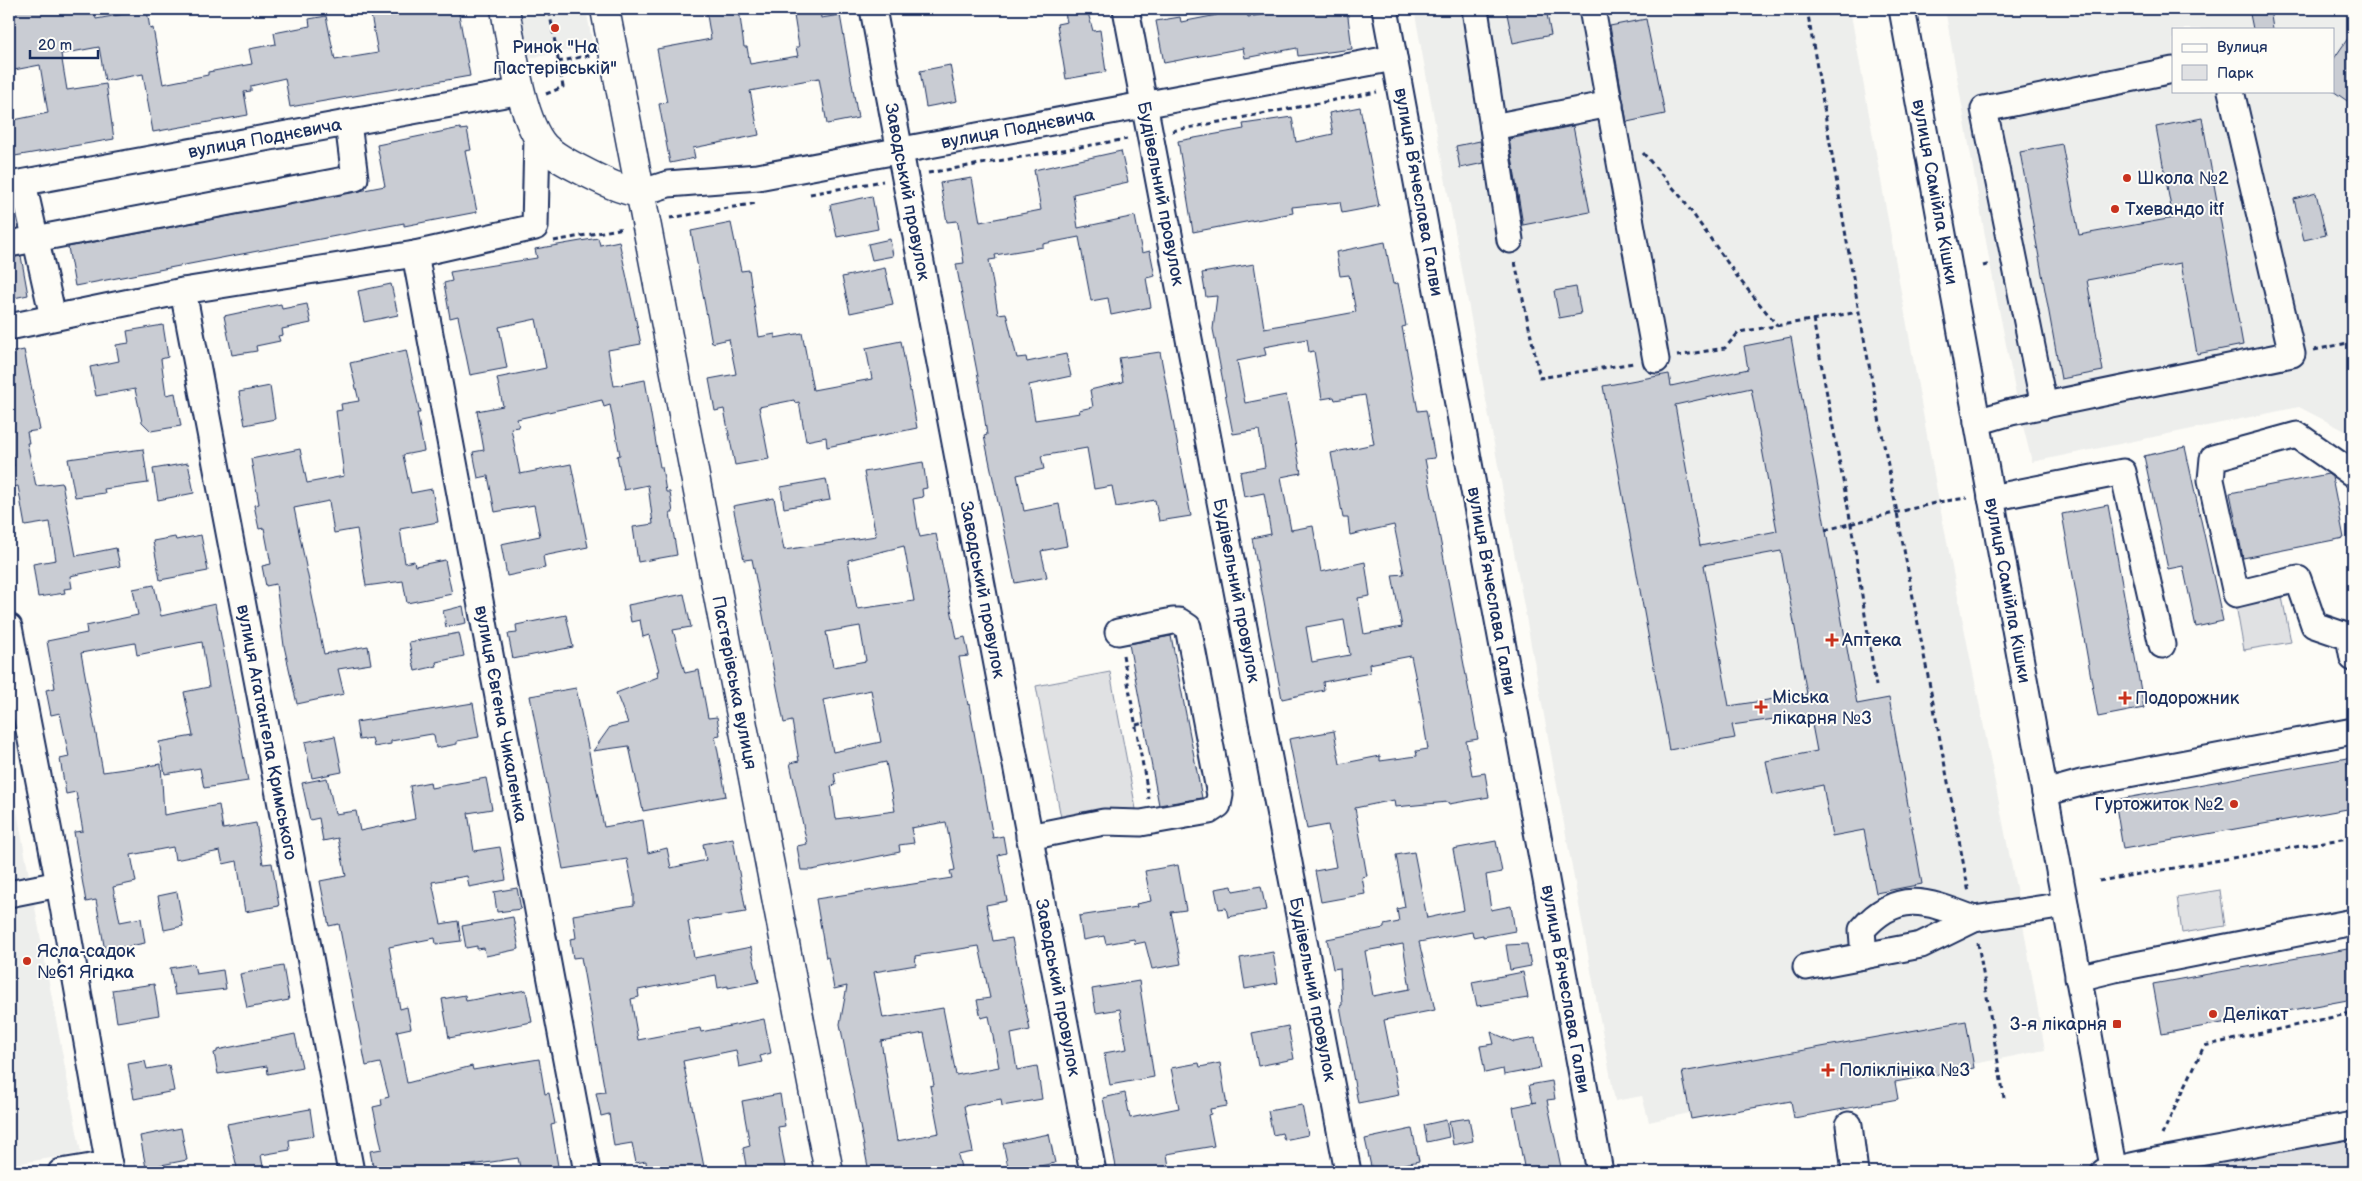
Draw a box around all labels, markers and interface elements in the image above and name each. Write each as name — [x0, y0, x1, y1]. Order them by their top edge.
marker: Ринок "На Пастерівській" — [549, 22, 561, 34]
scale bar — [30, 28, 98, 60]
legend — [2172, 28, 2334, 92]
text: 20 m — [38, 36, 72, 55]
place label: Ринок "На Пастерівській" — [493, 37, 617, 79]
text: Вулиця — [2217, 38, 2268, 57]
text: Парк — [2217, 64, 2254, 83]
street label: вулиця Вʼячеслава Галви — [1390, 86, 1447, 298]
street label: вулиця Самійла Кішки — [1908, 98, 1962, 287]
street label: Будівельний провулок — [1133, 100, 1189, 288]
street label: Заводський провулок — [880, 101, 934, 283]
street label: вулиця Поднєвича — [939, 104, 1097, 154]
street label: вулиця Поднєвича — [186, 114, 344, 163]
place label: Школа №2 — [2137, 168, 2229, 189]
marker: Школа №2 — [2121, 172, 2133, 184]
place label: Тхевандо itf — [2125, 199, 2225, 220]
marker: Тхевандо itf — [2109, 203, 2121, 215]
street label: вулиця Вʼячеслава Галви — [1463, 485, 1520, 697]
street label: вулиця Самійла Кішки — [1980, 496, 2035, 685]
street label: Будівельний провулок — [1209, 497, 1264, 685]
street label: Заводський провулок — [955, 499, 1009, 681]
street label: Пастерівська вулиця — [707, 594, 761, 771]
street label: вулиця Агатангела Кримського — [232, 603, 301, 862]
street label: вулиця Євгена Чикаленка — [470, 604, 531, 825]
place label: Аптека — [1841, 630, 1902, 651]
marker: Аптека — [1826, 634, 1838, 646]
place label: Міська лікарня №3 — [1772, 687, 1872, 729]
place label: Подорожник — [2135, 688, 2240, 709]
marker: Подорожник — [2119, 692, 2131, 704]
marker: Міська лікарня №3 — [1754, 700, 1768, 714]
place label: Гуртожиток №2 — [2095, 794, 2224, 815]
marker: Гуртожиток №2 — [2228, 798, 2240, 810]
street label: вулиця Вʼячеслава Галви — [1537, 883, 1594, 1095]
street label: Будівельний провулок — [1285, 896, 1341, 1084]
street label: Заводський провулок — [1031, 897, 1085, 1079]
place label: Ясла-садок №61 Ягідка — [37, 941, 136, 983]
marker: Ясла-садок №61 Ягідка — [21, 955, 33, 967]
place label: Делікат — [2223, 1004, 2289, 1025]
marker: Делікат — [2207, 1008, 2219, 1020]
place label: 3-я лікарня — [2010, 1014, 2107, 1035]
marker: 3-я лікарня — [2111, 1018, 2123, 1030]
place label: Поліклініка №3 — [1839, 1060, 1970, 1081]
marker: Поліклініка №3 — [1821, 1063, 1835, 1077]

